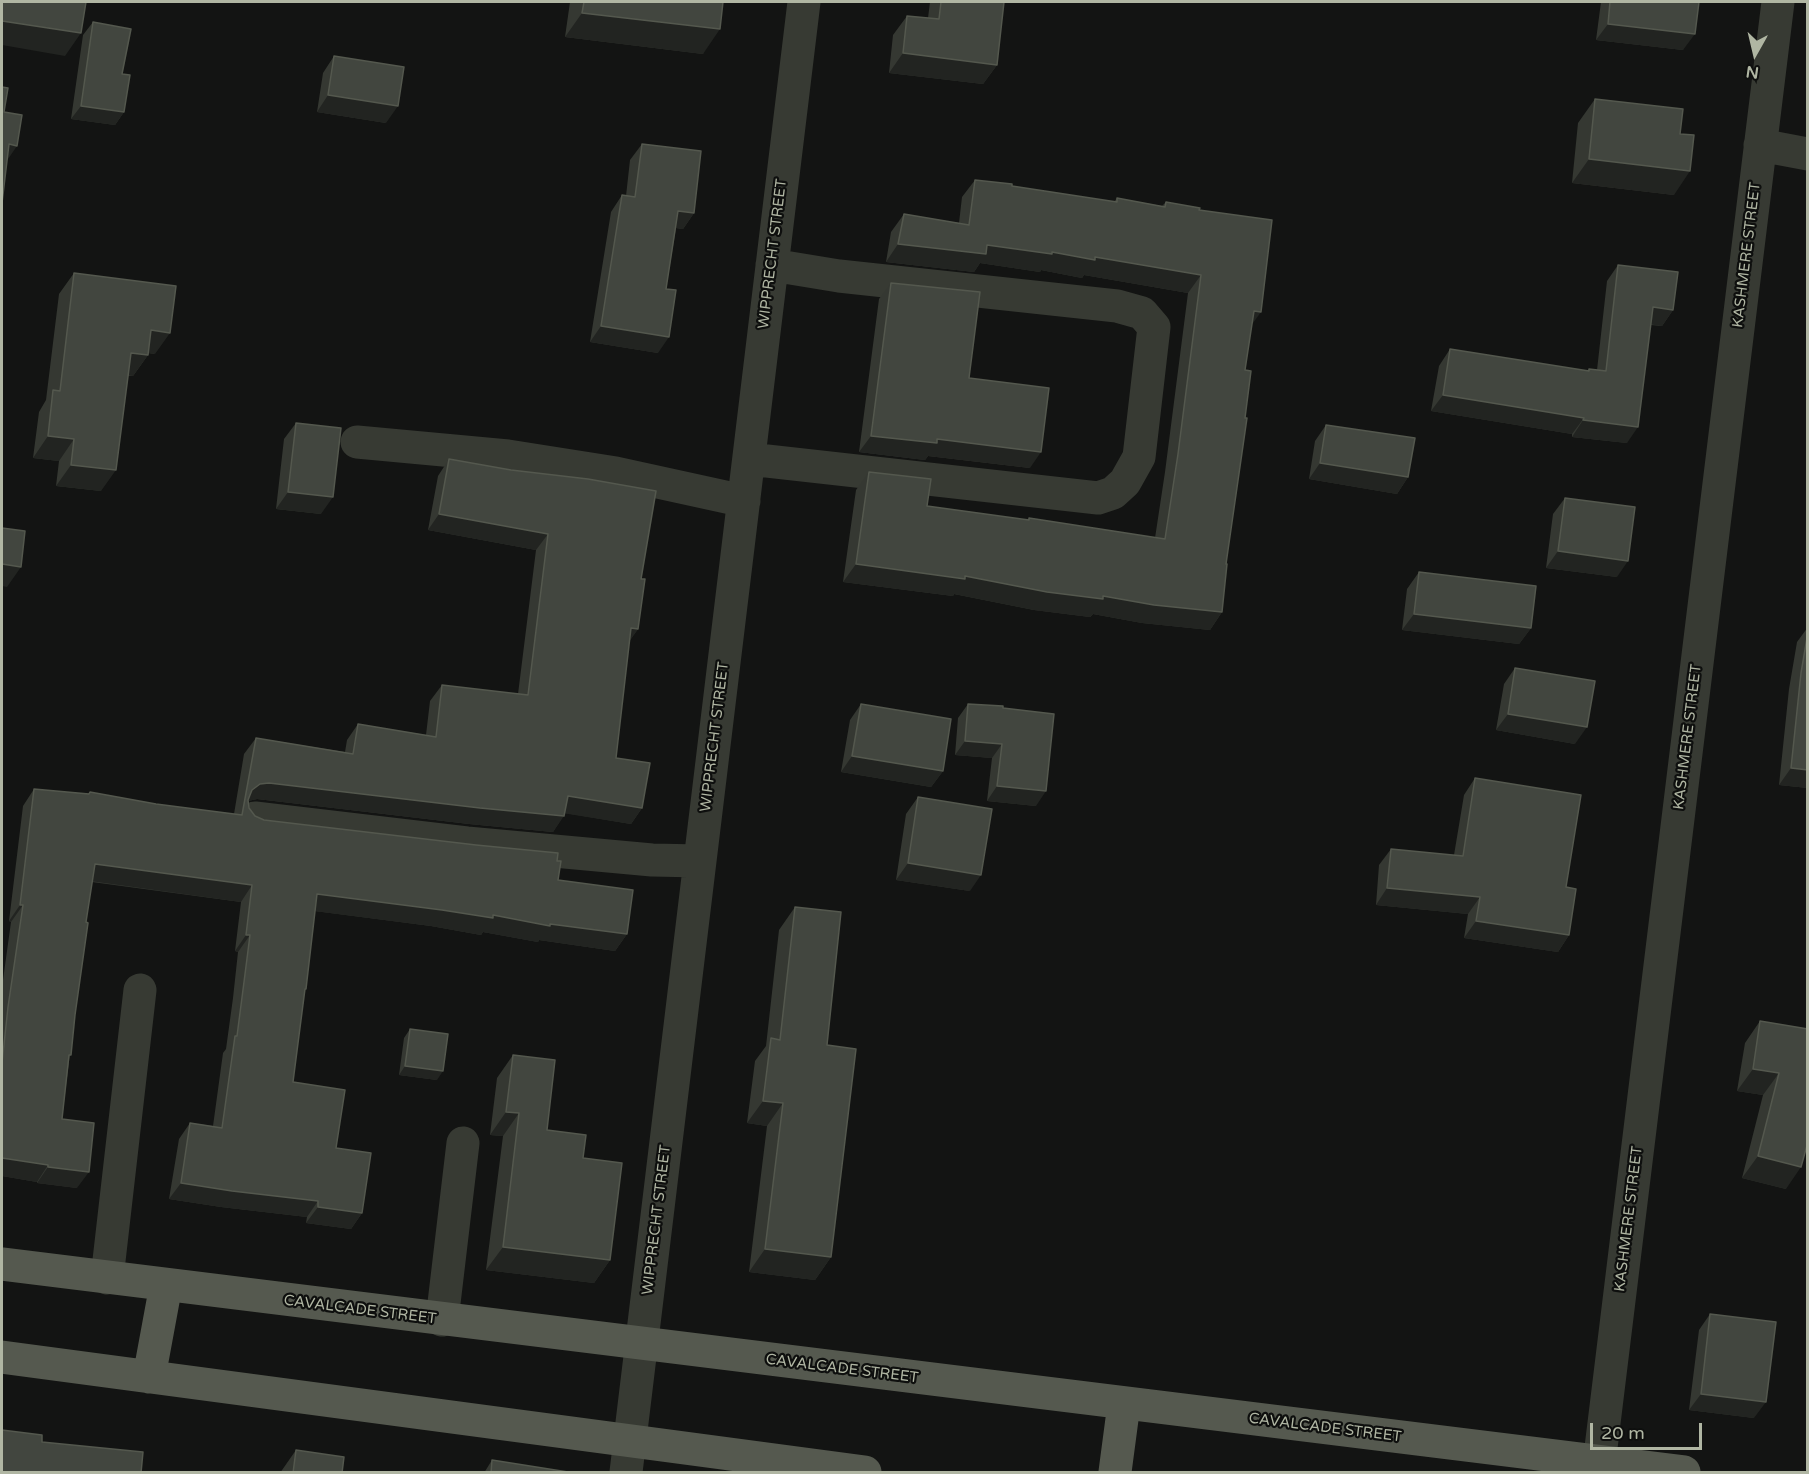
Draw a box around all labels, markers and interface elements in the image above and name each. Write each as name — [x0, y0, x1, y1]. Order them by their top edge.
north arrow — [1725, 24, 1785, 84]
text: N — [1745, 61, 1760, 83]
street label: WIPPRECHT STREET — [755, 178, 791, 330]
street label: KASHMERE STREET — [1729, 181, 1765, 329]
street label: WIPPRECHT STREET — [697, 661, 733, 813]
street label: KASHMERE STREET — [1670, 663, 1706, 811]
street label: WIPPRECHT STREET — [639, 1144, 675, 1296]
street label: KASHMERE STREET — [1611, 1145, 1647, 1293]
street label: CAVALCADE STREET — [283, 1292, 437, 1328]
street label: CAVALCADE STREET — [765, 1351, 919, 1387]
street label: CAVALCADE STREET — [1248, 1410, 1402, 1446]
scale bar — [1593, 1411, 1706, 1449]
text: 20 m — [1601, 1422, 1645, 1444]

